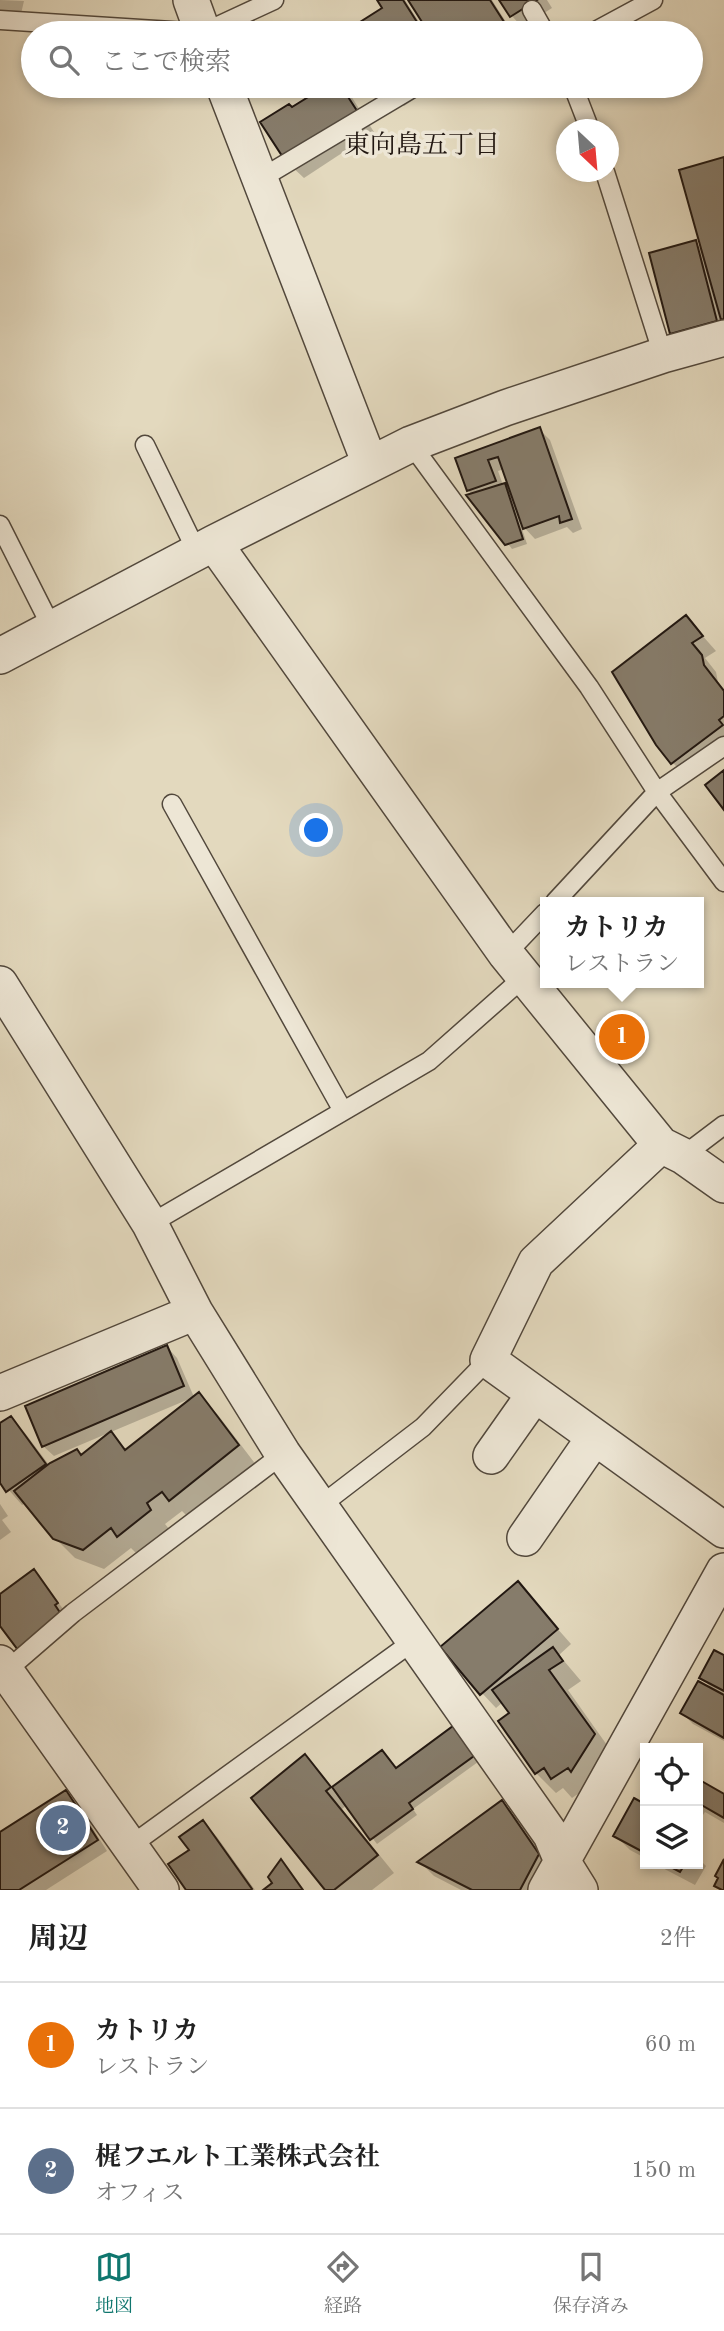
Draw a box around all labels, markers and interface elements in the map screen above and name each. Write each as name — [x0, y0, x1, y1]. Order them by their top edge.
search box — [21, 21, 703, 98]
icon: search — [45, 41, 83, 79]
text: ここで検索 — [101, 50, 231, 76]
north arrow — [556, 119, 619, 182]
district label: 東向島五丁目 — [344, 131, 500, 159]
your location — [299, 813, 333, 847]
popup — [540, 897, 704, 988]
text: カトリカ — [565, 916, 669, 942]
text: レストラン — [565, 953, 679, 976]
pin: 1 — [599, 1011, 645, 1063]
map controls — [640, 1743, 703, 1869]
button: locate — [640, 1743, 703, 1806]
pin: 2 — [40, 1802, 86, 1854]
button: layers — [640, 1806, 703, 1869]
text: 周辺 — [28, 1925, 88, 1955]
text: 2件 — [660, 1927, 696, 1950]
text: カトリカ — [95, 2019, 199, 2045]
text: 1 — [44, 2033, 58, 2056]
text: 60 m — [645, 2033, 696, 2056]
text: レストラン — [95, 2056, 209, 2079]
text: 梶フエルト工業株式会社 — [95, 2145, 380, 2171]
text: 2 — [44, 2159, 58, 2182]
text: 150 m — [631, 2159, 696, 2182]
text: オフィス — [95, 2182, 184, 2205]
tab: 地図 — [95, 2248, 133, 2319]
tab: 経路 — [324, 2248, 362, 2319]
tab: 保存済み — [553, 2248, 629, 2319]

